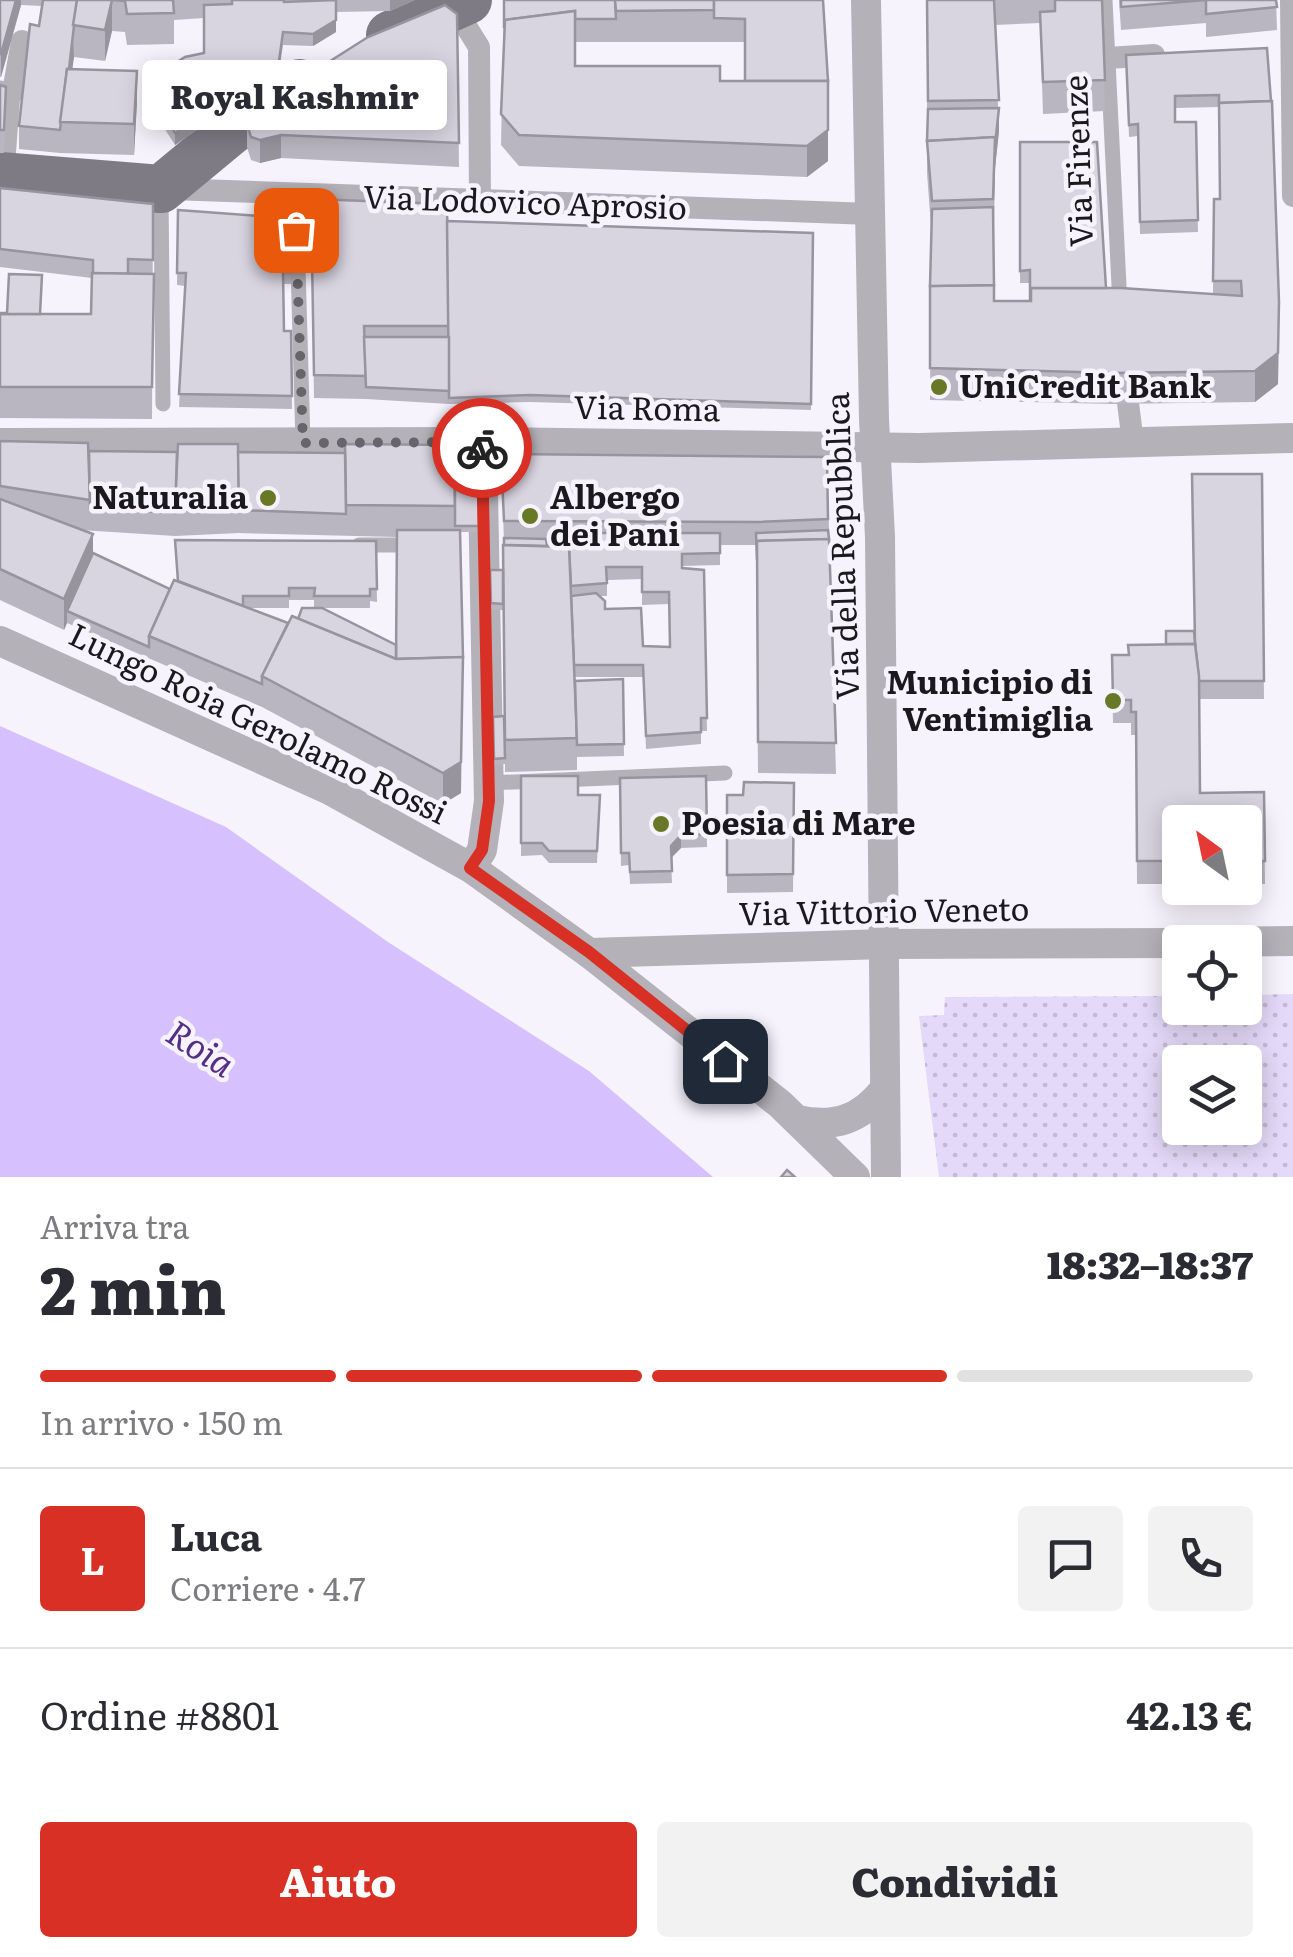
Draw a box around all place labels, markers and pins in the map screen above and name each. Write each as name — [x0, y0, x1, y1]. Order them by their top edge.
callout: Royal Kashmir — [144, 60, 448, 130]
pin — [254, 188, 339, 273]
place label: UniCredit Bank — [959, 360, 1212, 408]
marker: UniCredit Bank — [928, 376, 950, 398]
place label: Naturalia — [92, 471, 248, 519]
place label: Albergo dei Pani — [550, 471, 680, 556]
marker: Naturalia — [257, 487, 279, 509]
marker: Albergo dei Pani — [519, 505, 541, 527]
place label: Municipio di Ventimiglia — [886, 656, 1093, 741]
marker: Municipio di Ventimiglia — [1102, 690, 1124, 712]
place label: Poesia di Mare — [681, 797, 916, 845]
marker: Poesia di Mare — [650, 813, 672, 835]
pin — [683, 1019, 768, 1104]

